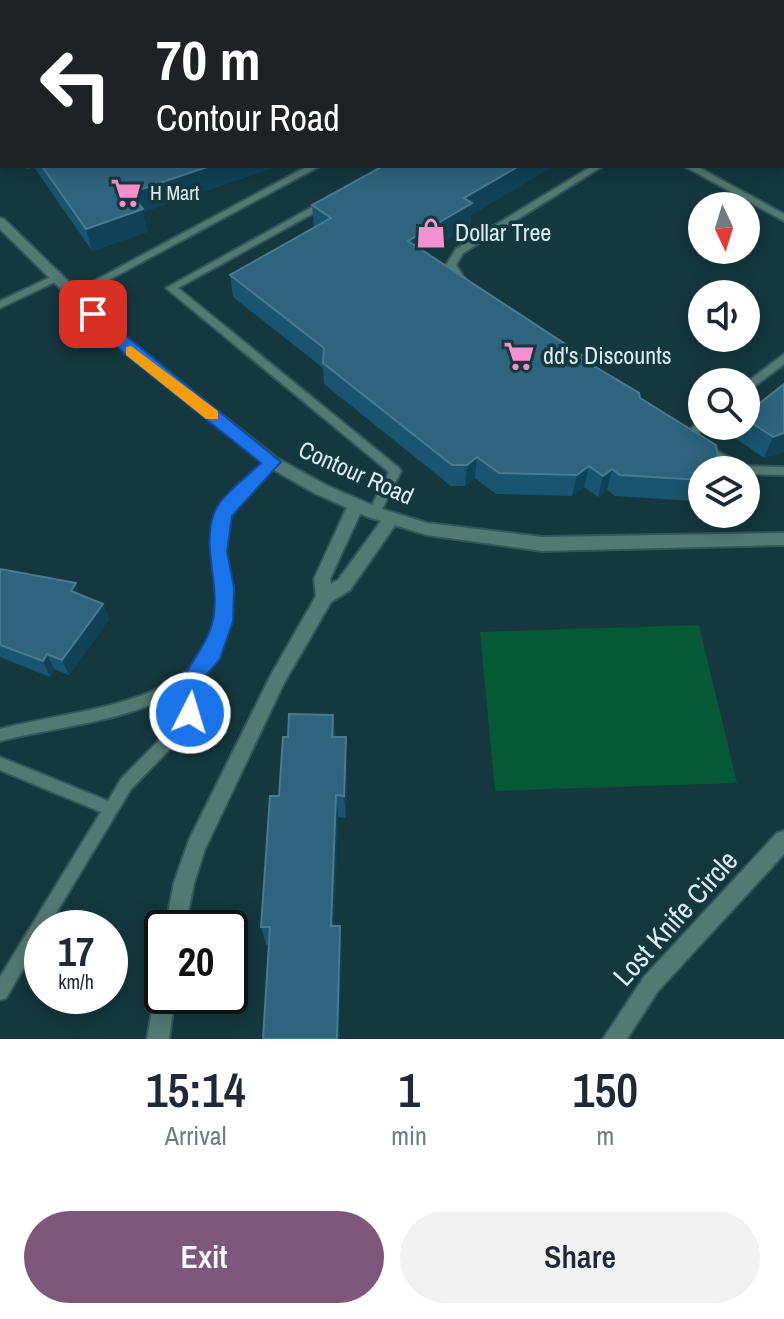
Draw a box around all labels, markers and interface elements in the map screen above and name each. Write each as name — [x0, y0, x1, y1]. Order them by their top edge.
text: 70 m — [156, 22, 261, 97]
icon: left — [24, 32, 128, 136]
text: Contour Road — [156, 94, 340, 142]
supermarket icon: H Mart — [109, 176, 143, 210]
place label: H Mart — [150, 179, 200, 206]
north arrow — [688, 192, 760, 264]
map controls — [688, 192, 760, 528]
shop icon: Dollar Tree — [414, 216, 448, 250]
place label: Dollar Tree — [455, 216, 551, 248]
pin — [59, 280, 127, 348]
button: sound — [688, 280, 760, 352]
icon: arrive — [71, 292, 115, 336]
supermarket icon: dd's Discounts — [502, 339, 536, 373]
place label: dd's Discounts — [543, 339, 671, 371]
button: search — [688, 368, 760, 440]
street label: Contour Road — [294, 433, 419, 512]
button: layers — [688, 456, 760, 528]
position arrow — [148, 671, 232, 755]
street label: Lost Knife Circle — [604, 842, 746, 994]
speed limit sign: 20 — [144, 910, 248, 1014]
text: 17 — [58, 925, 94, 978]
text: km/h — [58, 968, 94, 995]
text: 15:14 — [146, 1057, 246, 1122]
text: 1 — [398, 1057, 420, 1122]
text: 150 — [573, 1057, 638, 1122]
text: Arrival — [165, 1118, 226, 1153]
text: min — [391, 1118, 427, 1153]
text: m — [597, 1118, 614, 1153]
button: Exit — [24, 1211, 384, 1303]
button: Share — [400, 1211, 760, 1303]

